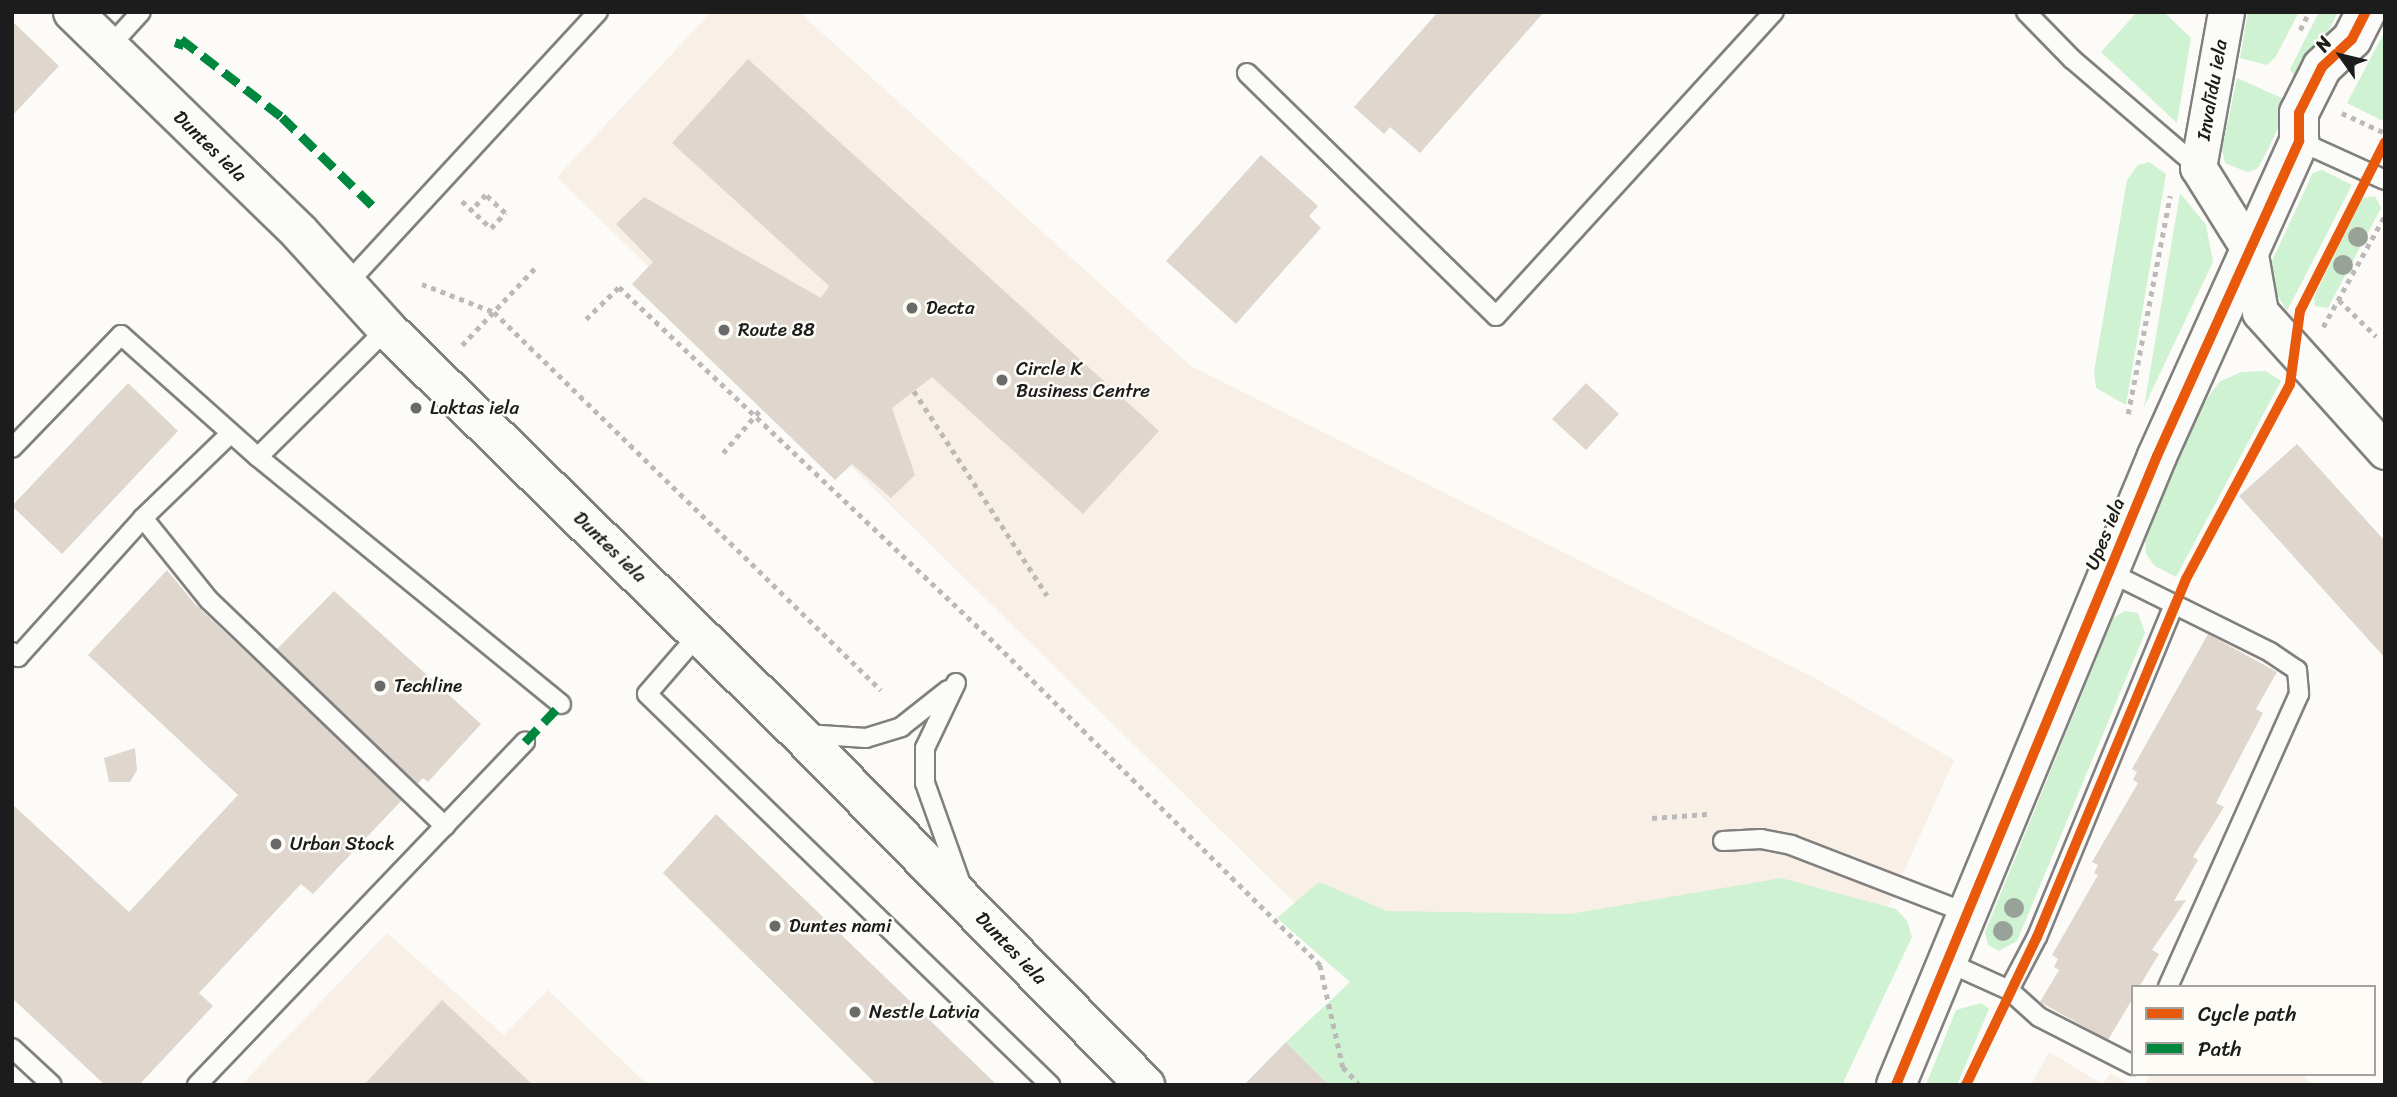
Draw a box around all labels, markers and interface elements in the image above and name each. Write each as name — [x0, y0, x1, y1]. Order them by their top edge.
north arrow — [2306, 21, 2376, 91]
text: N — [2306, 29, 2341, 59]
street label: Invalīdu iela — [2192, 38, 2232, 142]
street label: Duntes iela — [169, 106, 251, 186]
place label: Decta — [926, 297, 974, 319]
marker: Decta — [904, 300, 920, 316]
place label: Route 88 — [738, 319, 815, 341]
marker: Route 88 — [716, 322, 732, 338]
place label: Circle K Business Centre — [1016, 358, 1151, 402]
marker: Circle K Business Centre — [994, 372, 1010, 388]
place label: Laktas iela — [430, 397, 519, 419]
marker: Laktas iela — [408, 400, 424, 416]
street label: Upes iela — [2080, 494, 2130, 574]
street label: Duntes iela — [569, 507, 651, 587]
place label: Techline — [394, 675, 462, 697]
marker: Techline — [372, 678, 388, 694]
place label: Urban Stock — [290, 833, 395, 855]
marker: Urban Stock — [268, 836, 284, 852]
street label: Duntes iela — [971, 907, 1051, 989]
place label: Duntes nami — [789, 915, 891, 937]
marker: Duntes nami — [767, 918, 783, 934]
legend — [2131, 985, 2376, 1076]
text: Cycle path — [2198, 995, 2297, 1033]
place label: Nestle Latvia — [869, 1001, 979, 1023]
marker: Nestle Latvia — [847, 1004, 863, 1020]
text: Path — [2198, 1030, 2241, 1068]

